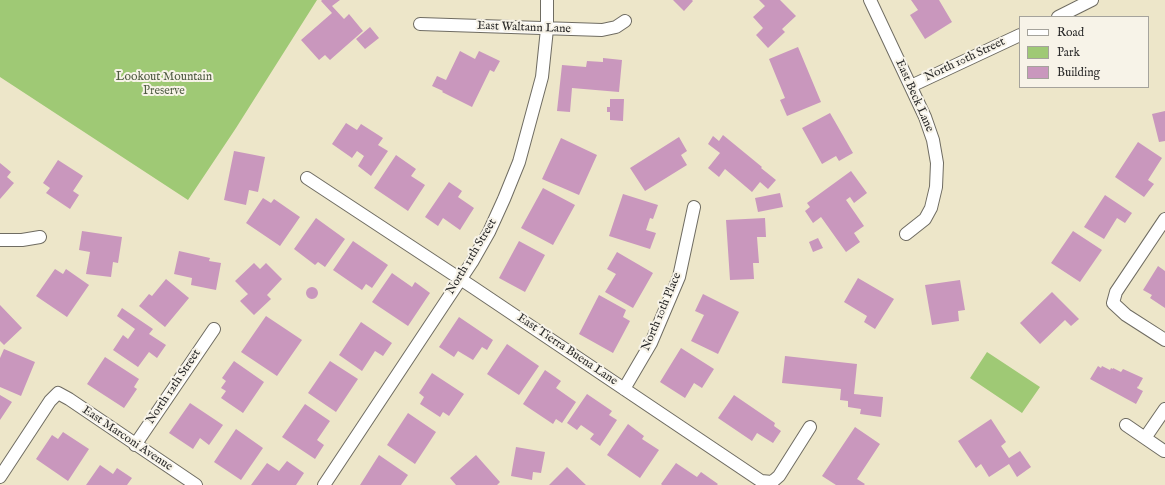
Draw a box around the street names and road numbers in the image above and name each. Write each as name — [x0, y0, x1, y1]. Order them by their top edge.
street label: East Waltann Lane — [477, 19, 571, 37]
street label: North 10th Street — [922, 35, 1008, 85]
street label: East Beck Lane — [892, 58, 936, 134]
street label: North 11th Street — [444, 216, 500, 298]
street label: North 10th Place — [639, 271, 685, 353]
street label: East Tierra Buena Lane — [514, 311, 620, 389]
street label: North 12th Street — [144, 347, 204, 427]
street label: East Marconi Avenue — [79, 403, 175, 475]

